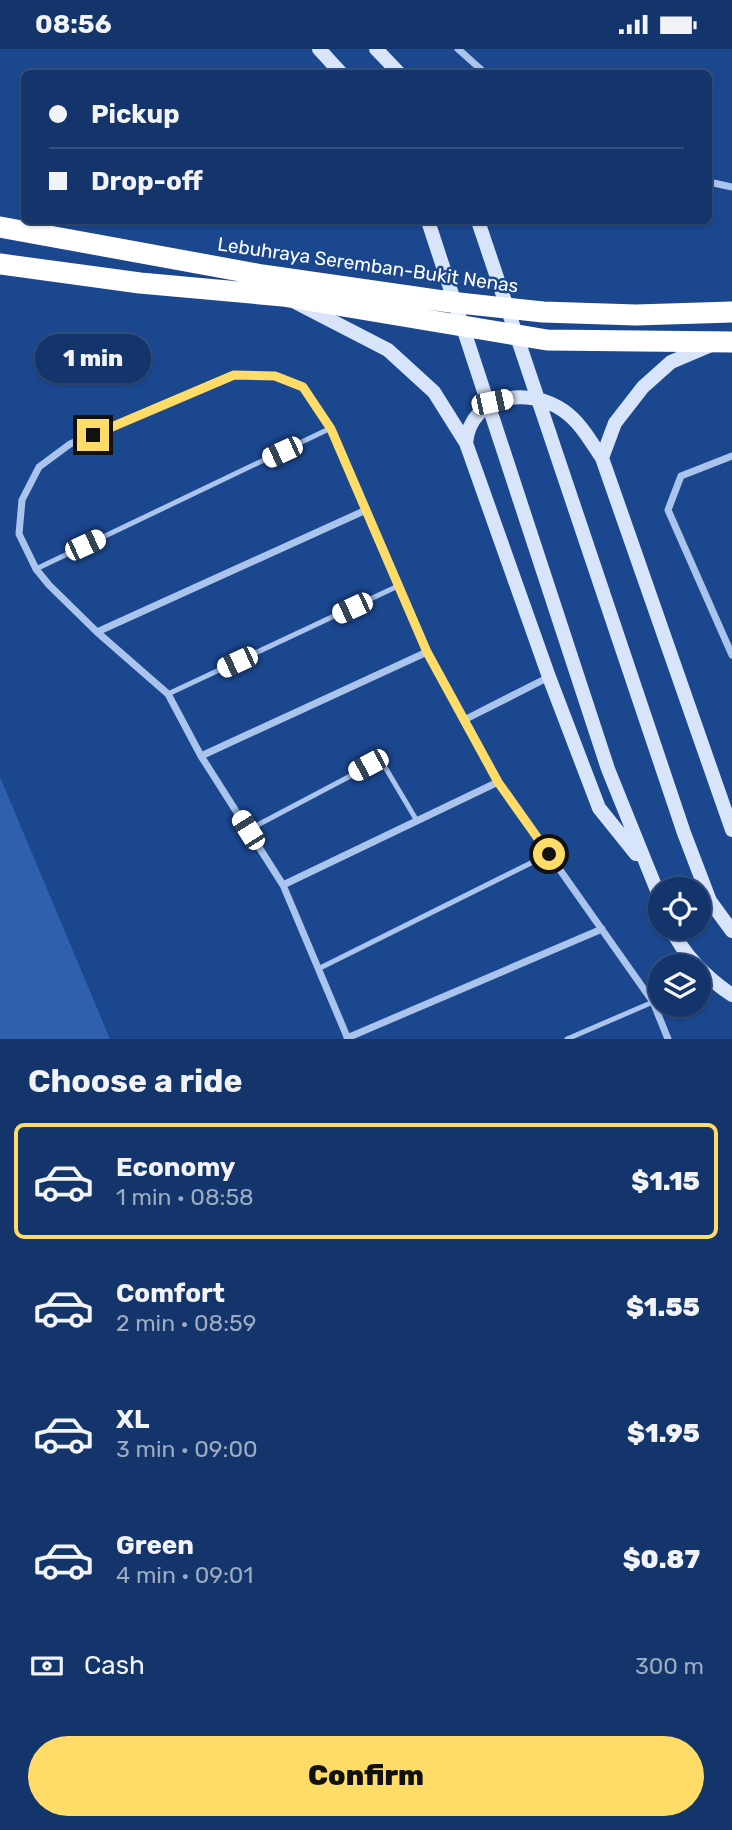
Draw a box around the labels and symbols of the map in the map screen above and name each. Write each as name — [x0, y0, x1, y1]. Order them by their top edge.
street label: Lebuhraya Seremban-Bukit Nenas — [216, 232, 520, 298]
callout: 1 min — [35, 333, 151, 383]
car — [470, 387, 515, 417]
route end — [77, 419, 109, 451]
car — [259, 434, 306, 470]
car — [62, 527, 109, 563]
car — [329, 590, 376, 626]
car — [214, 644, 261, 680]
car — [345, 746, 392, 784]
car — [228, 807, 269, 853]
route start — [533, 838, 565, 870]

